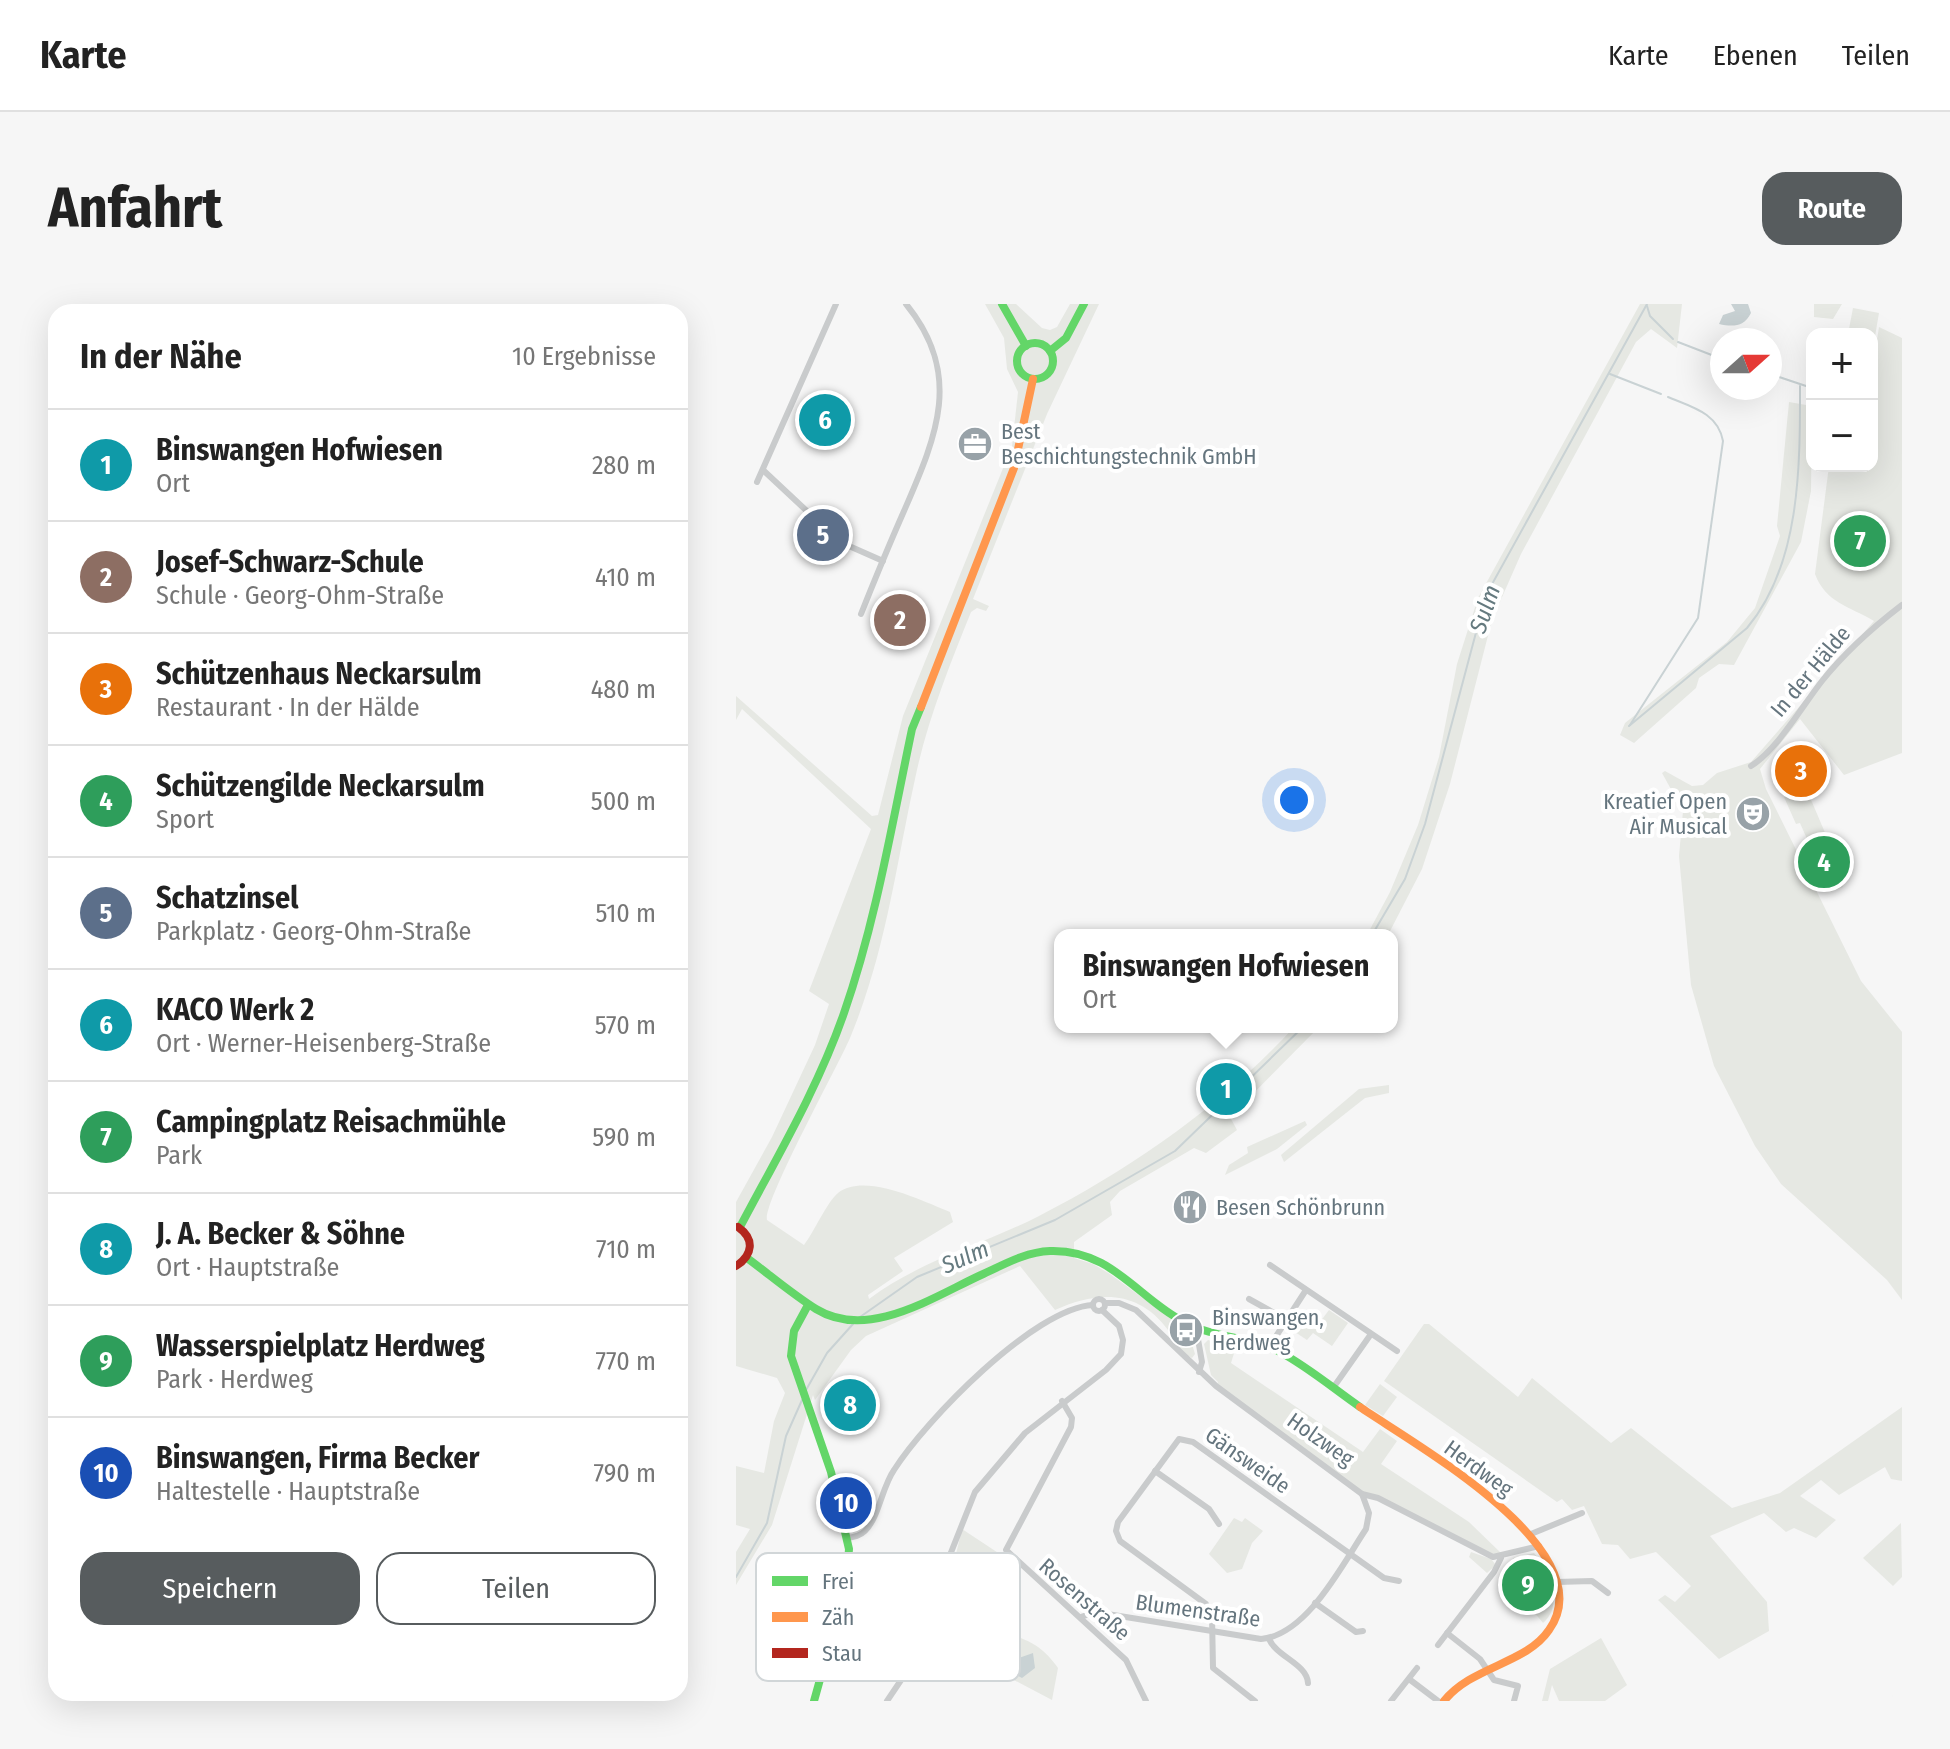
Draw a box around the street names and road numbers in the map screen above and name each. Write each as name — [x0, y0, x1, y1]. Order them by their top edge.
street label: In der Hälde — [1765, 620, 1856, 722]
street label: Holzweg — [1282, 1407, 1360, 1472]
street label: Gänsweide — [1200, 1421, 1295, 1499]
street label: Herdweg — [1439, 1434, 1519, 1503]
street label: Rosenstraße — [1034, 1552, 1136, 1646]
street label: Blumenstraße — [1134, 1588, 1262, 1633]

